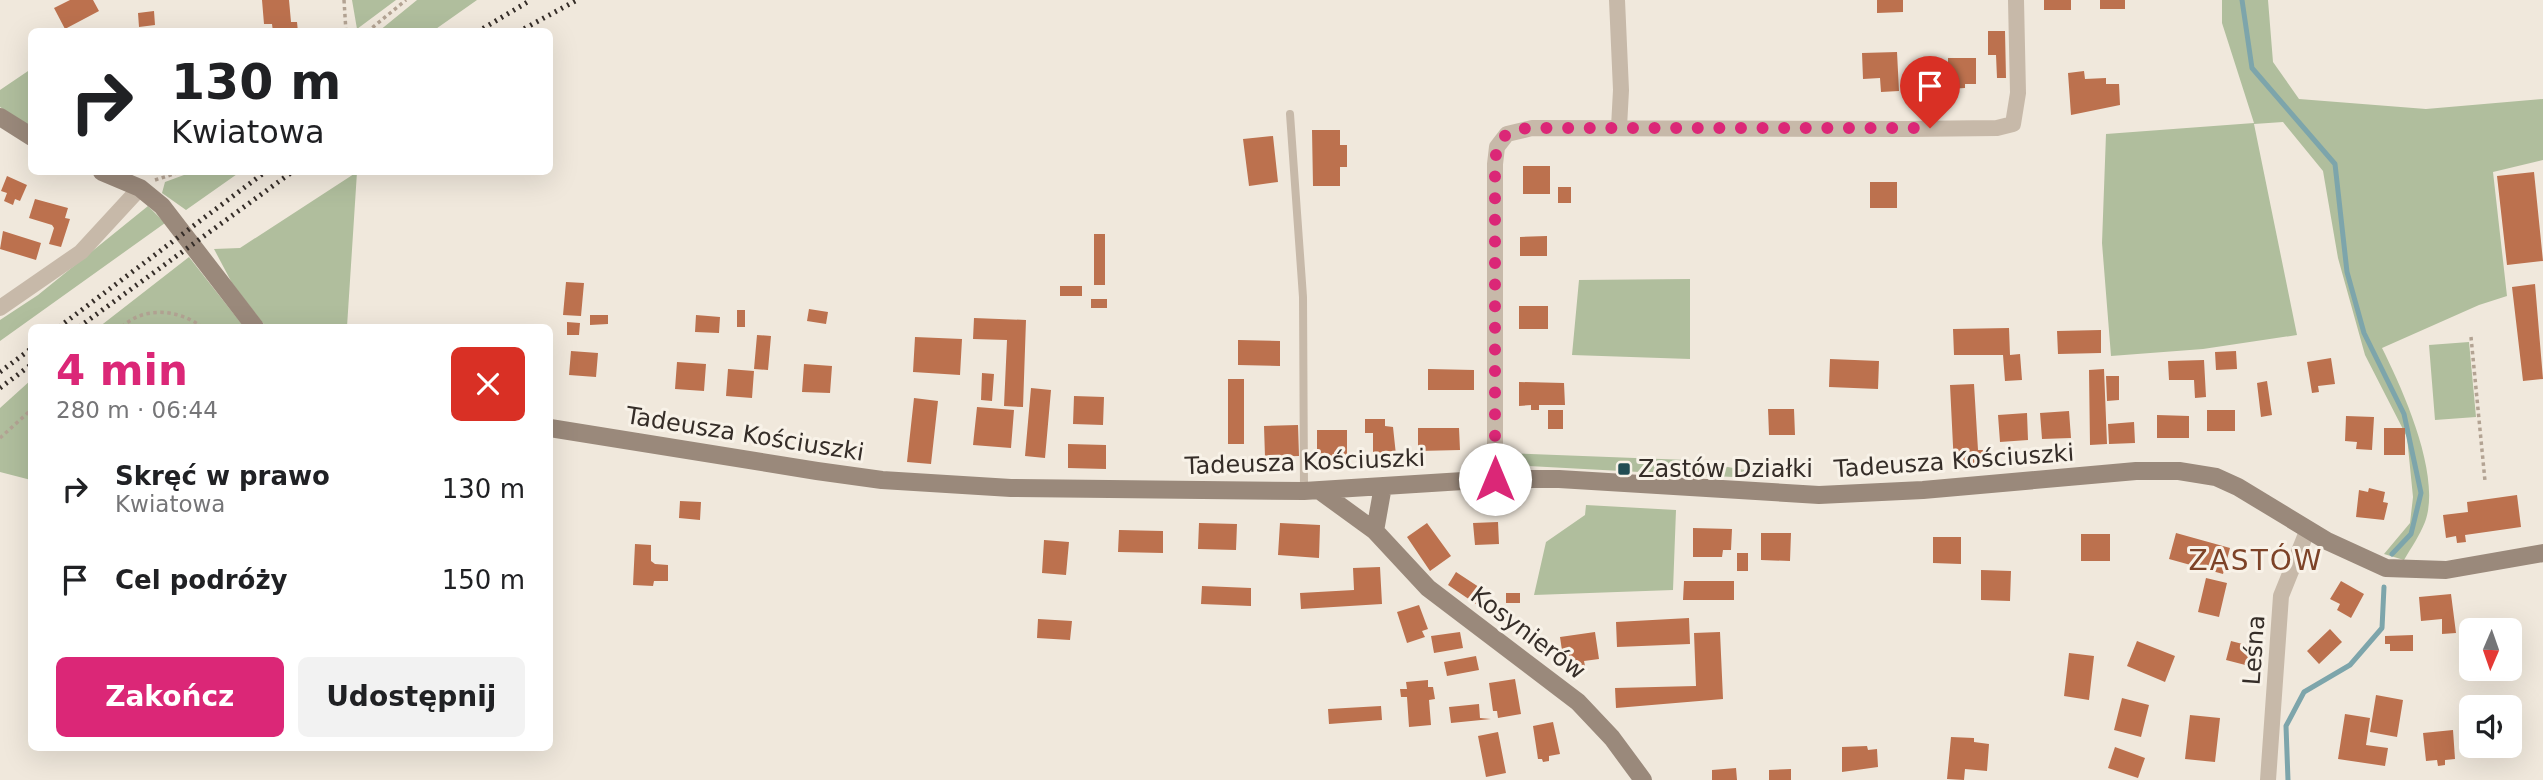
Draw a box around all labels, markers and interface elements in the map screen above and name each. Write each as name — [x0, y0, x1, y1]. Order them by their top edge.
text: 130 m — [171, 54, 341, 111]
icon: right — [56, 56, 147, 147]
pin — [1900, 56, 1960, 128]
icon: arrive — [1911, 67, 1949, 105]
text: Kwiatowa — [171, 113, 325, 151]
text: 4 min — [56, 346, 188, 395]
button: close — [451, 347, 525, 421]
text: 280 m · 06:44 — [56, 397, 218, 423]
street label: Tadeusza Kościuszki — [623, 401, 866, 467]
street label: Tadeusza Kościuszki — [1832, 439, 2075, 483]
position arrow — [1458, 442, 1532, 516]
street label: Tadeusza Kościuszki — [1183, 444, 1426, 480]
place label: Zastów Działki — [1638, 455, 1813, 483]
text: Skręć w prawo — [115, 461, 330, 491]
marker: Zastów Działki — [1616, 461, 1632, 477]
icon: right — [56, 470, 94, 508]
text: 130 m — [442, 474, 525, 504]
text: Kwiatowa — [115, 491, 225, 517]
district label: ZASTÓW — [2189, 543, 2323, 577]
icon: arrive — [56, 561, 94, 599]
text: Cel podróży — [115, 565, 288, 595]
text: 150 m — [442, 565, 525, 595]
street label: Kosynierów — [1465, 581, 1591, 685]
street label: Leśna — [2238, 614, 2270, 686]
north arrow — [2459, 618, 2522, 681]
map controls — [2459, 618, 2522, 758]
button: Zakończ — [56, 657, 284, 737]
button: Udostępnij — [298, 657, 525, 737]
button: sound — [2459, 695, 2522, 758]

